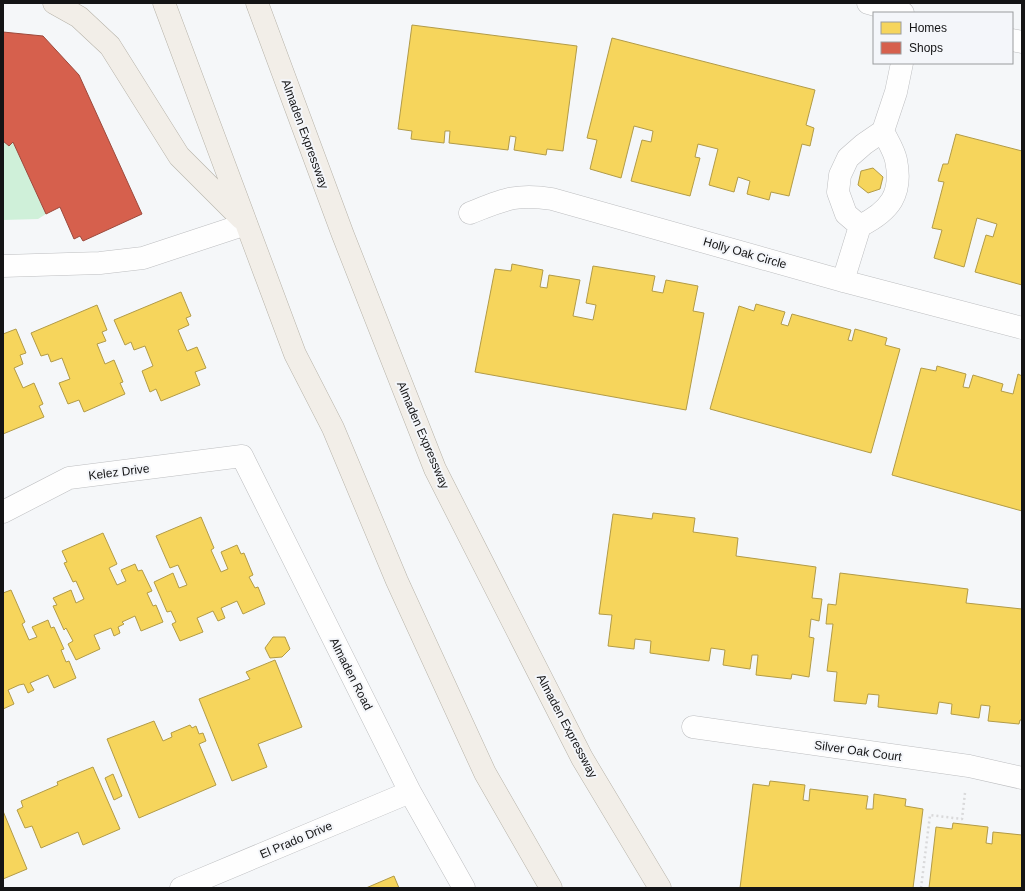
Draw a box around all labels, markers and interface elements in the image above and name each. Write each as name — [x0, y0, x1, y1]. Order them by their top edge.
legend — [873, 12, 1013, 64]
text: Homes — [909, 21, 947, 35]
text: Shops — [909, 41, 943, 55]
street label: Almaden Expressway — [279, 77, 331, 191]
street label: Holly Oak Circle — [702, 234, 789, 272]
street label: Almaden Expressway — [394, 379, 452, 491]
street label: Kelez Drive — [88, 461, 151, 483]
street label: Almaden Road — [327, 635, 375, 713]
street label: Almaden Expressway — [534, 672, 600, 780]
street label: Silver Oak Court — [813, 738, 903, 764]
street label: El Prado Drive — [258, 818, 335, 862]

